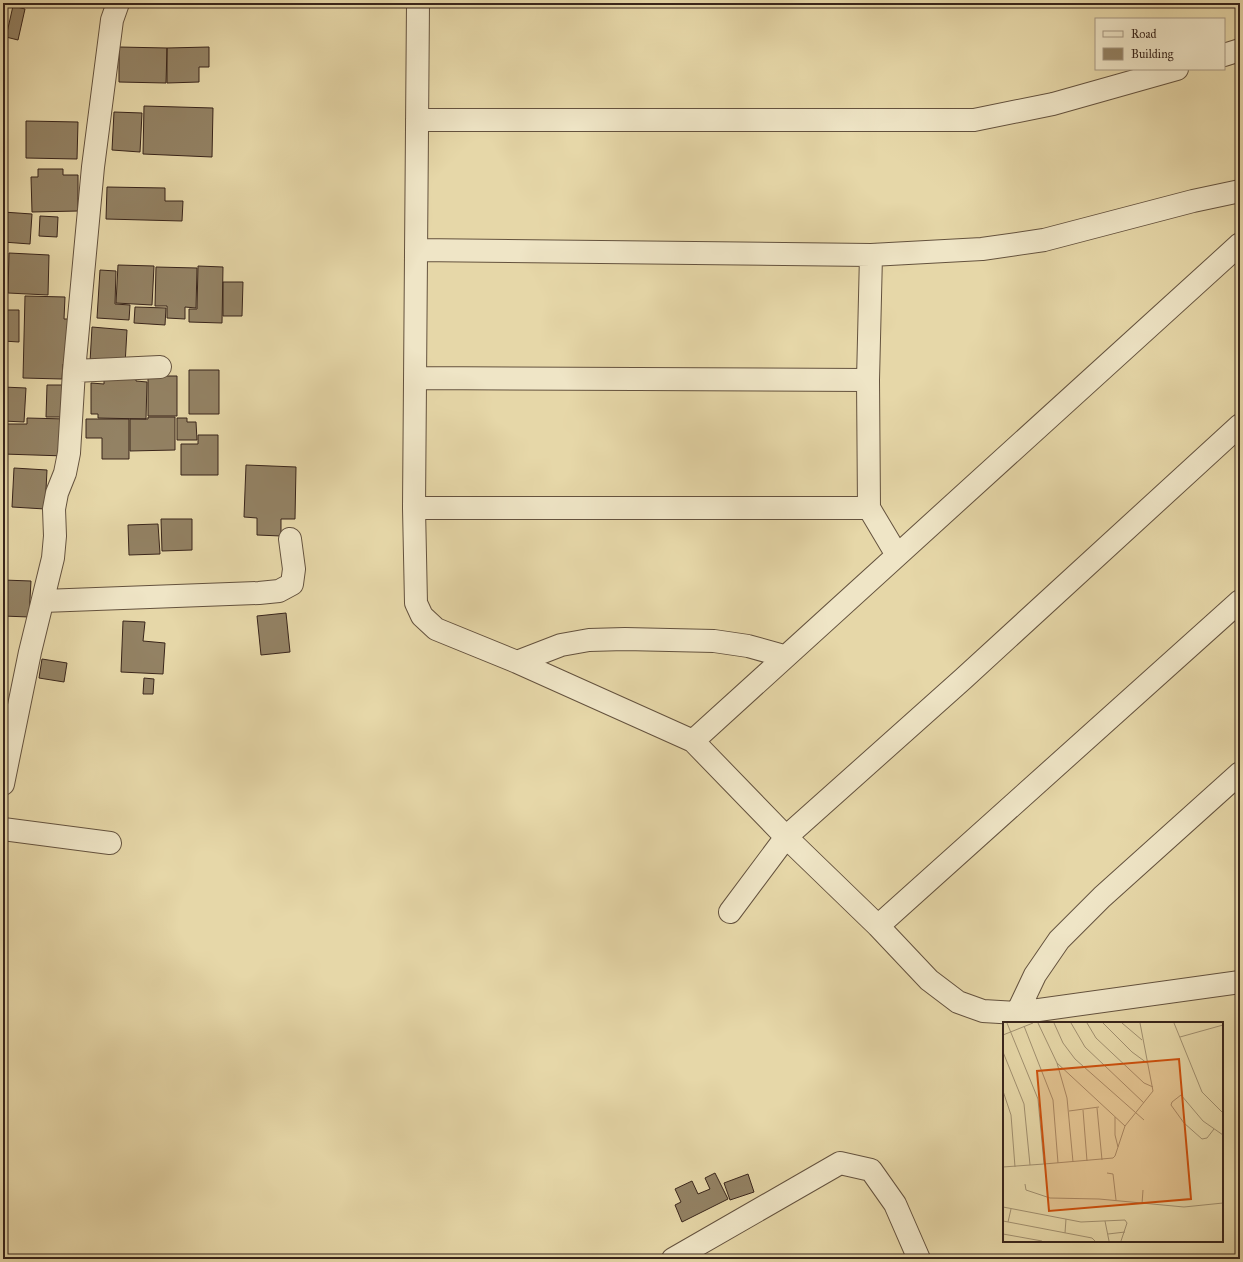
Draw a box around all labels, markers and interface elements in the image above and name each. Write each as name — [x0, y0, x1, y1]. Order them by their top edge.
legend — [1095, 18, 1225, 70]
text: Road — [1131, 27, 1157, 41]
text: Building — [1131, 47, 1174, 62]
inset map — [1003, 1022, 1223, 1242]

